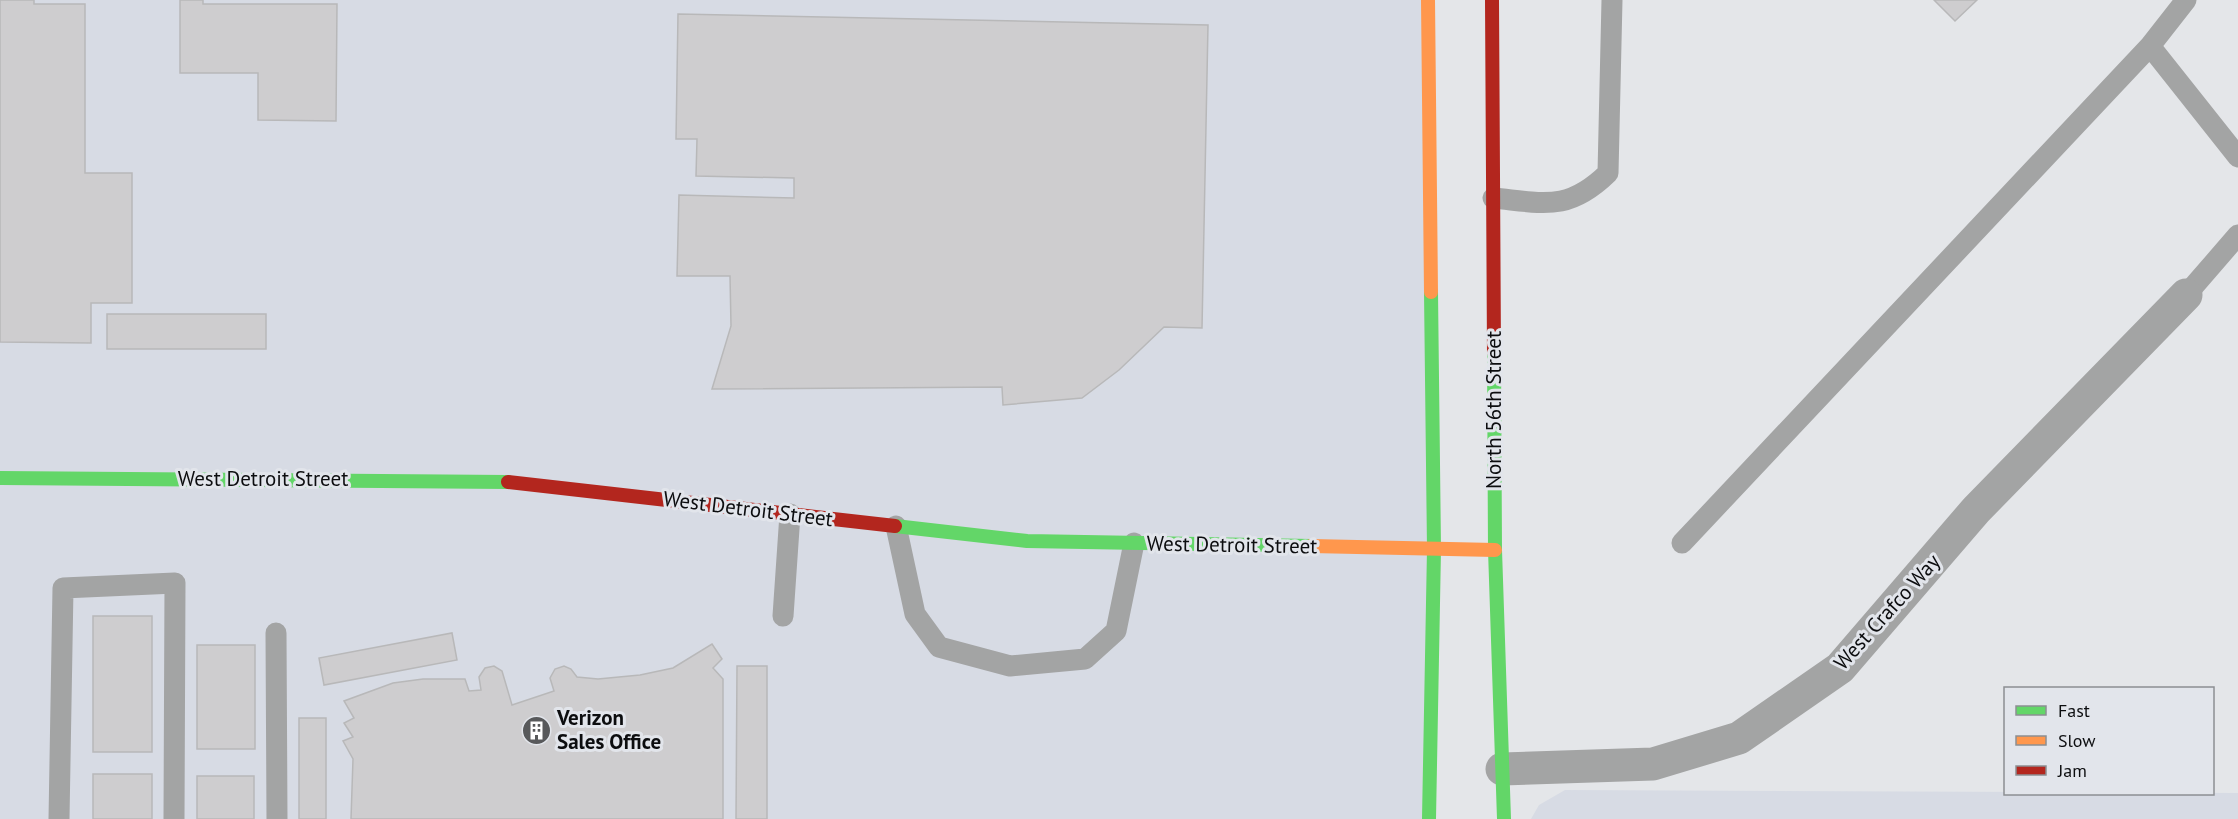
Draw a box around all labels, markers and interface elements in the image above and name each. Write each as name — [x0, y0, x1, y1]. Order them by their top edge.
street label: North 56th Street — [1480, 331, 1507, 489]
street label: West Detroit Street — [178, 465, 348, 492]
street label: West Detroit Street — [662, 485, 834, 532]
street label: West Detroit Street — [1146, 530, 1318, 559]
street label: West Crafco Way — [1828, 548, 1946, 675]
legend — [2004, 687, 2214, 795]
text: Fast — [2058, 699, 2090, 722]
place label: Verizon Sales Office — [556, 704, 661, 755]
building icon: Verizon Sales Office — [520, 714, 552, 746]
text: Slow — [2058, 729, 2096, 752]
text: Jam — [2057, 759, 2087, 782]

